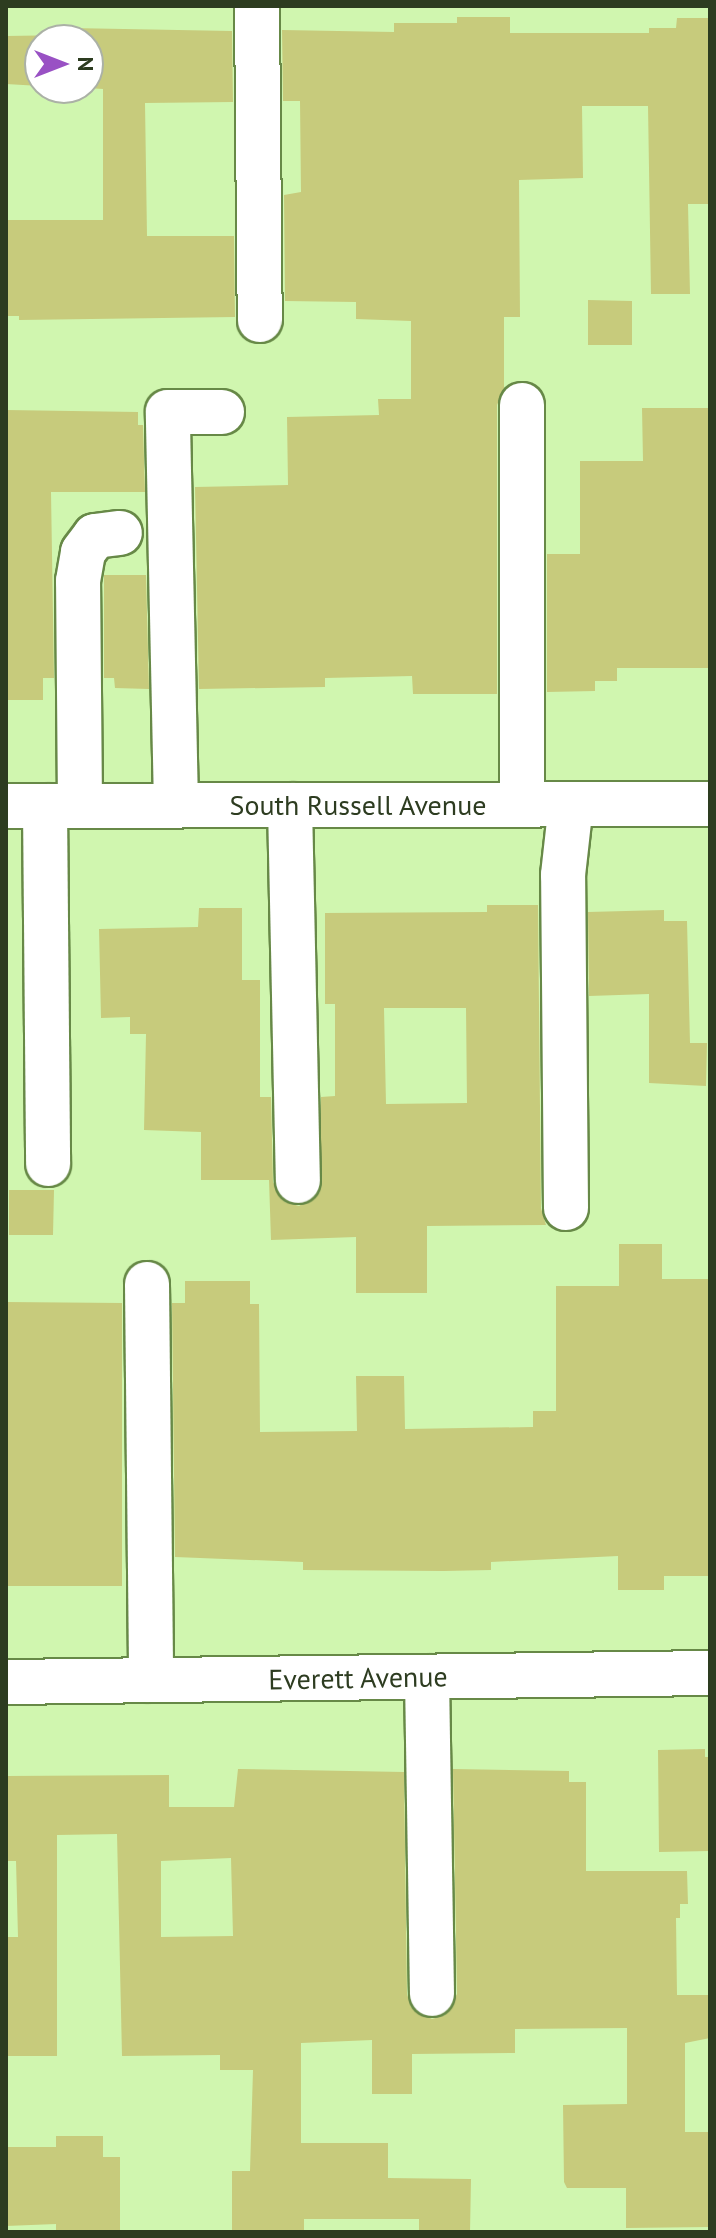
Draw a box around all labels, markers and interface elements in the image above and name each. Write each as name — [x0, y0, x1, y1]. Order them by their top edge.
north arrow — [24, 24, 104, 104]
text: N — [72, 57, 100, 71]
street label: South Russell Avenue — [229, 788, 487, 822]
street label: Everett Avenue — [268, 1660, 448, 1696]

